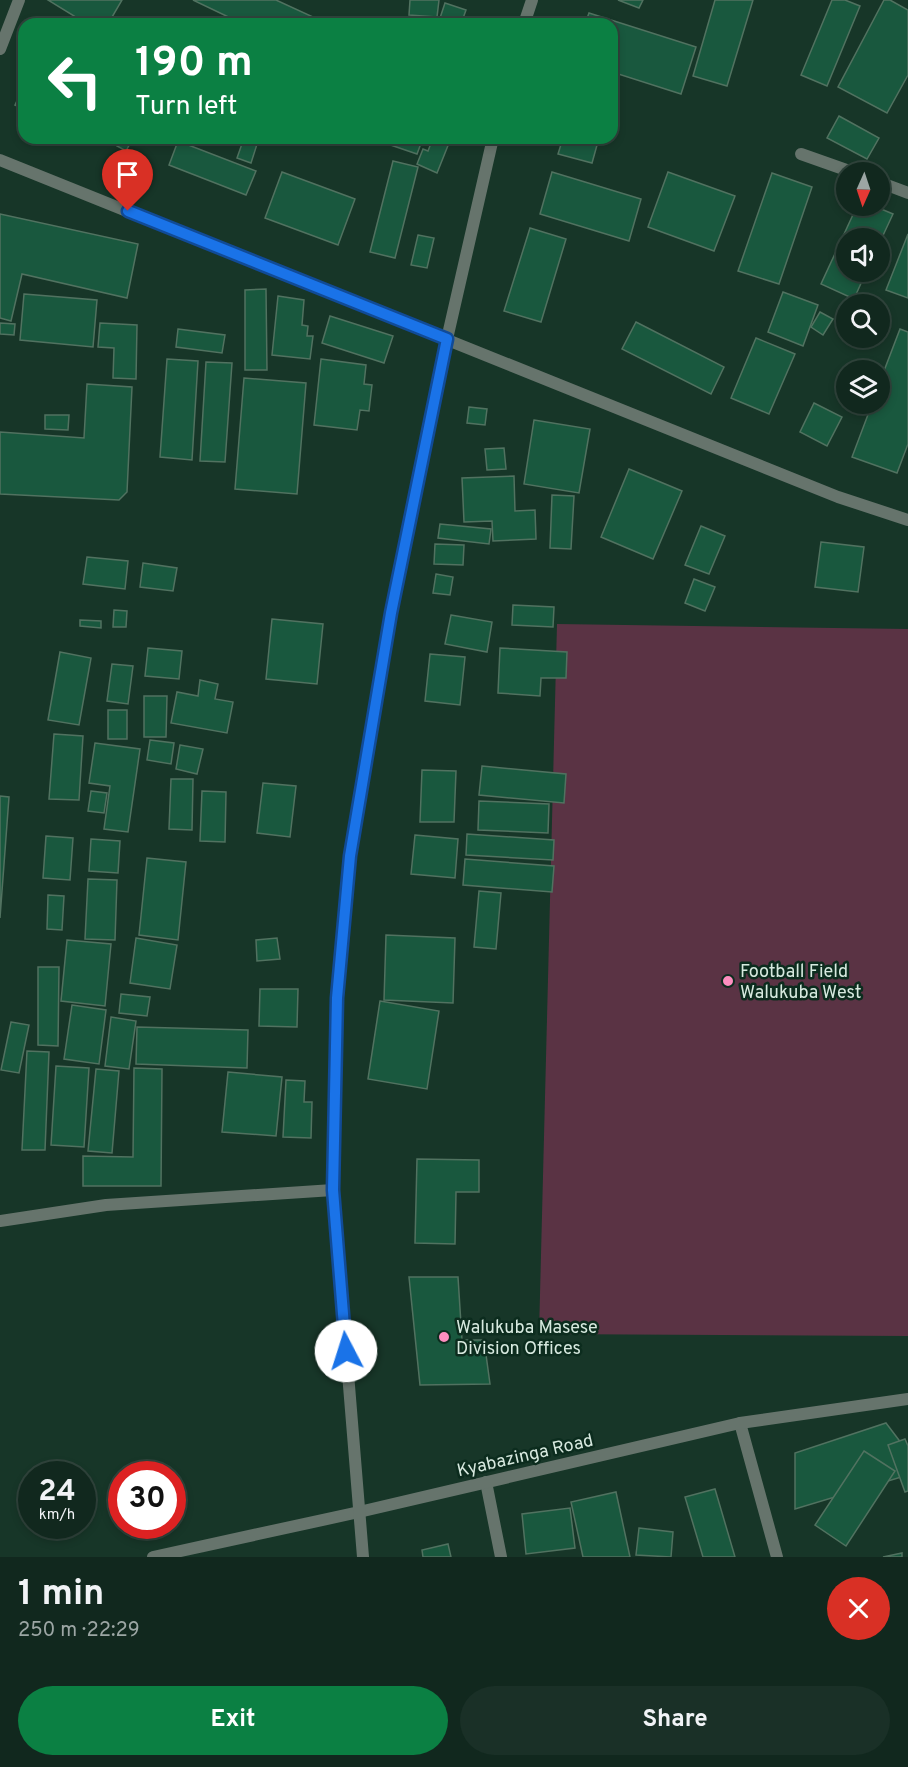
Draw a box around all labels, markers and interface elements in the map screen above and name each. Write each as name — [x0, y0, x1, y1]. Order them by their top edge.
text: 190 m — [135, 38, 253, 91]
icon: left — [36, 42, 114, 120]
text: Turn left — [135, 90, 237, 124]
pin — [102, 149, 153, 211]
icon: arrive — [111, 158, 144, 191]
north arrow — [836, 162, 890, 216]
map controls — [836, 162, 890, 414]
button: sound — [836, 228, 890, 282]
button: search — [836, 294, 890, 348]
button: layers — [836, 360, 890, 414]
place label: Football Field Walukuba West — [740, 961, 861, 1005]
marker: Football Field Walukuba West — [721, 974, 735, 988]
place label: Walukuba Masese Division Offices — [456, 1317, 598, 1361]
position arrow — [314, 1319, 378, 1383]
marker: Walukuba Masese Division Offices — [437, 1330, 451, 1344]
street label: Kyabazinga Road — [455, 1430, 596, 1483]
speed limit sign: 30 — [108, 1461, 186, 1539]
text: 24 — [38, 1474, 76, 1511]
text: km/h — [39, 1506, 75, 1525]
text: 1 min — [18, 1572, 104, 1618]
button: close — [827, 1577, 890, 1640]
text: 250 m · 22:29 — [18, 1618, 140, 1644]
button: Exit — [18, 1686, 448, 1755]
button: Share — [460, 1686, 890, 1755]

